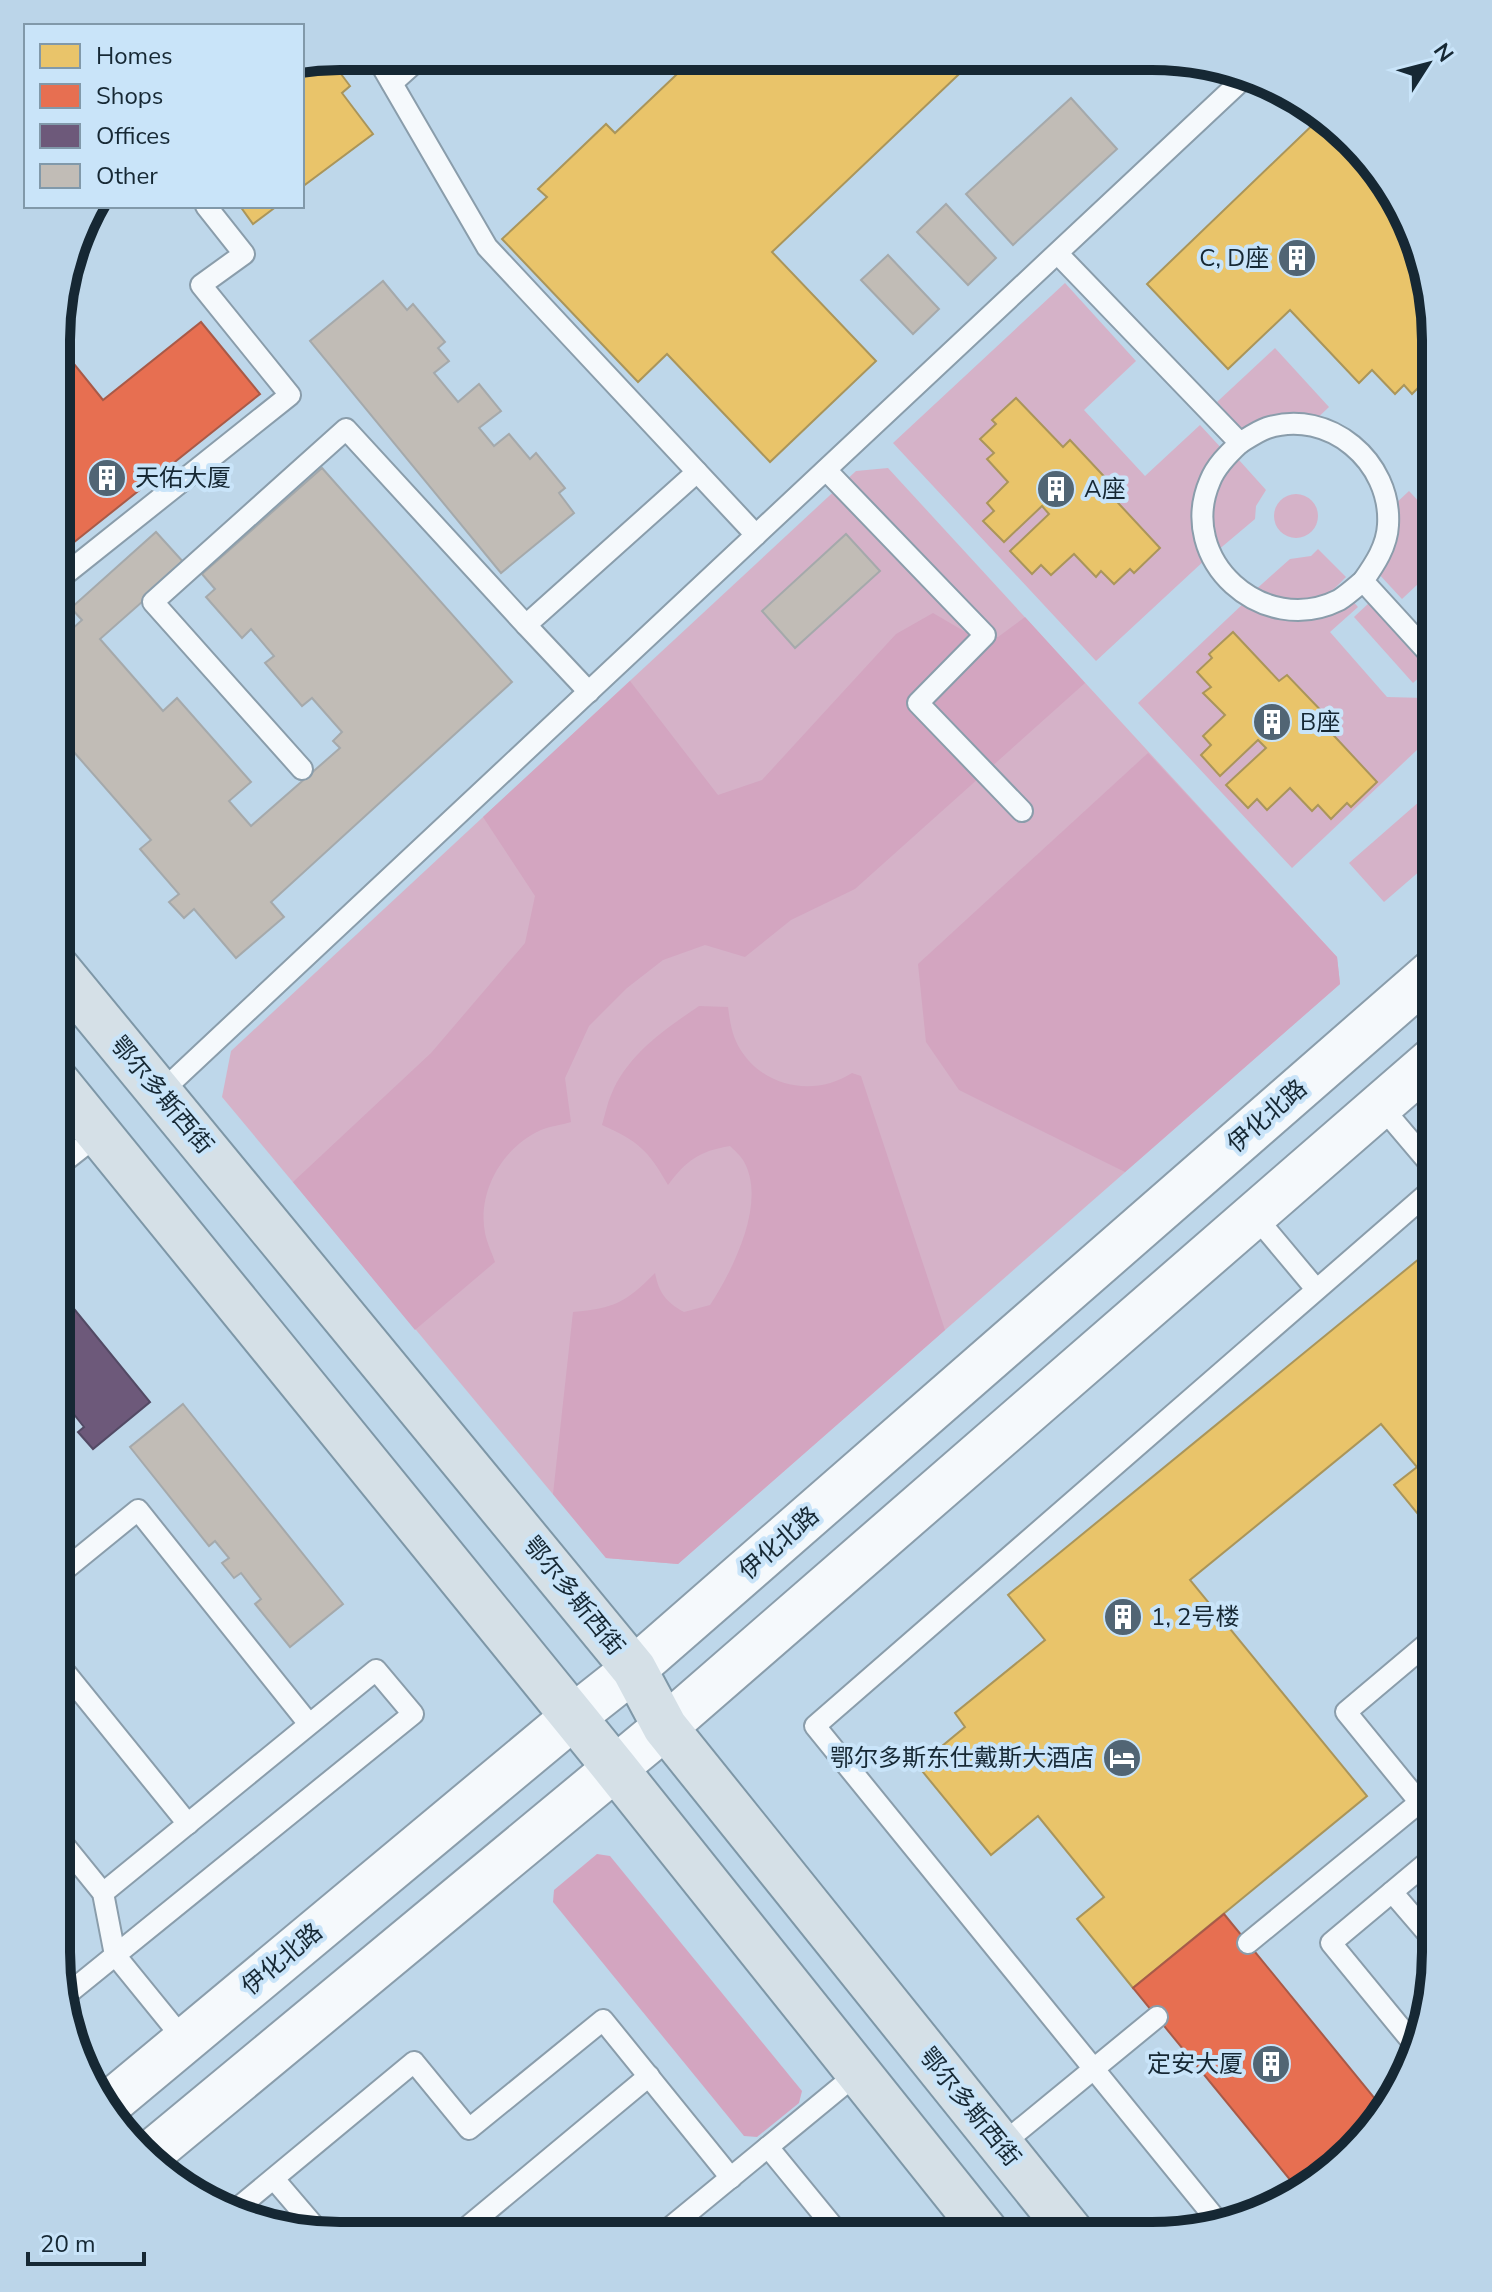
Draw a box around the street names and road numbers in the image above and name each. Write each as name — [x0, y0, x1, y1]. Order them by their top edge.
street label: 鄂尔多斯西街 — [103, 1030, 221, 1160]
street label: 伊化北路 — [1220, 1072, 1314, 1160]
street label: 伊化北路 — [732, 1499, 826, 1587]
street label: 鄂尔多斯西街 — [516, 1530, 632, 1662]
street label: 伊化北路 — [235, 1916, 329, 2002]
street label: 鄂尔多斯西街 — [912, 2041, 1028, 2173]

